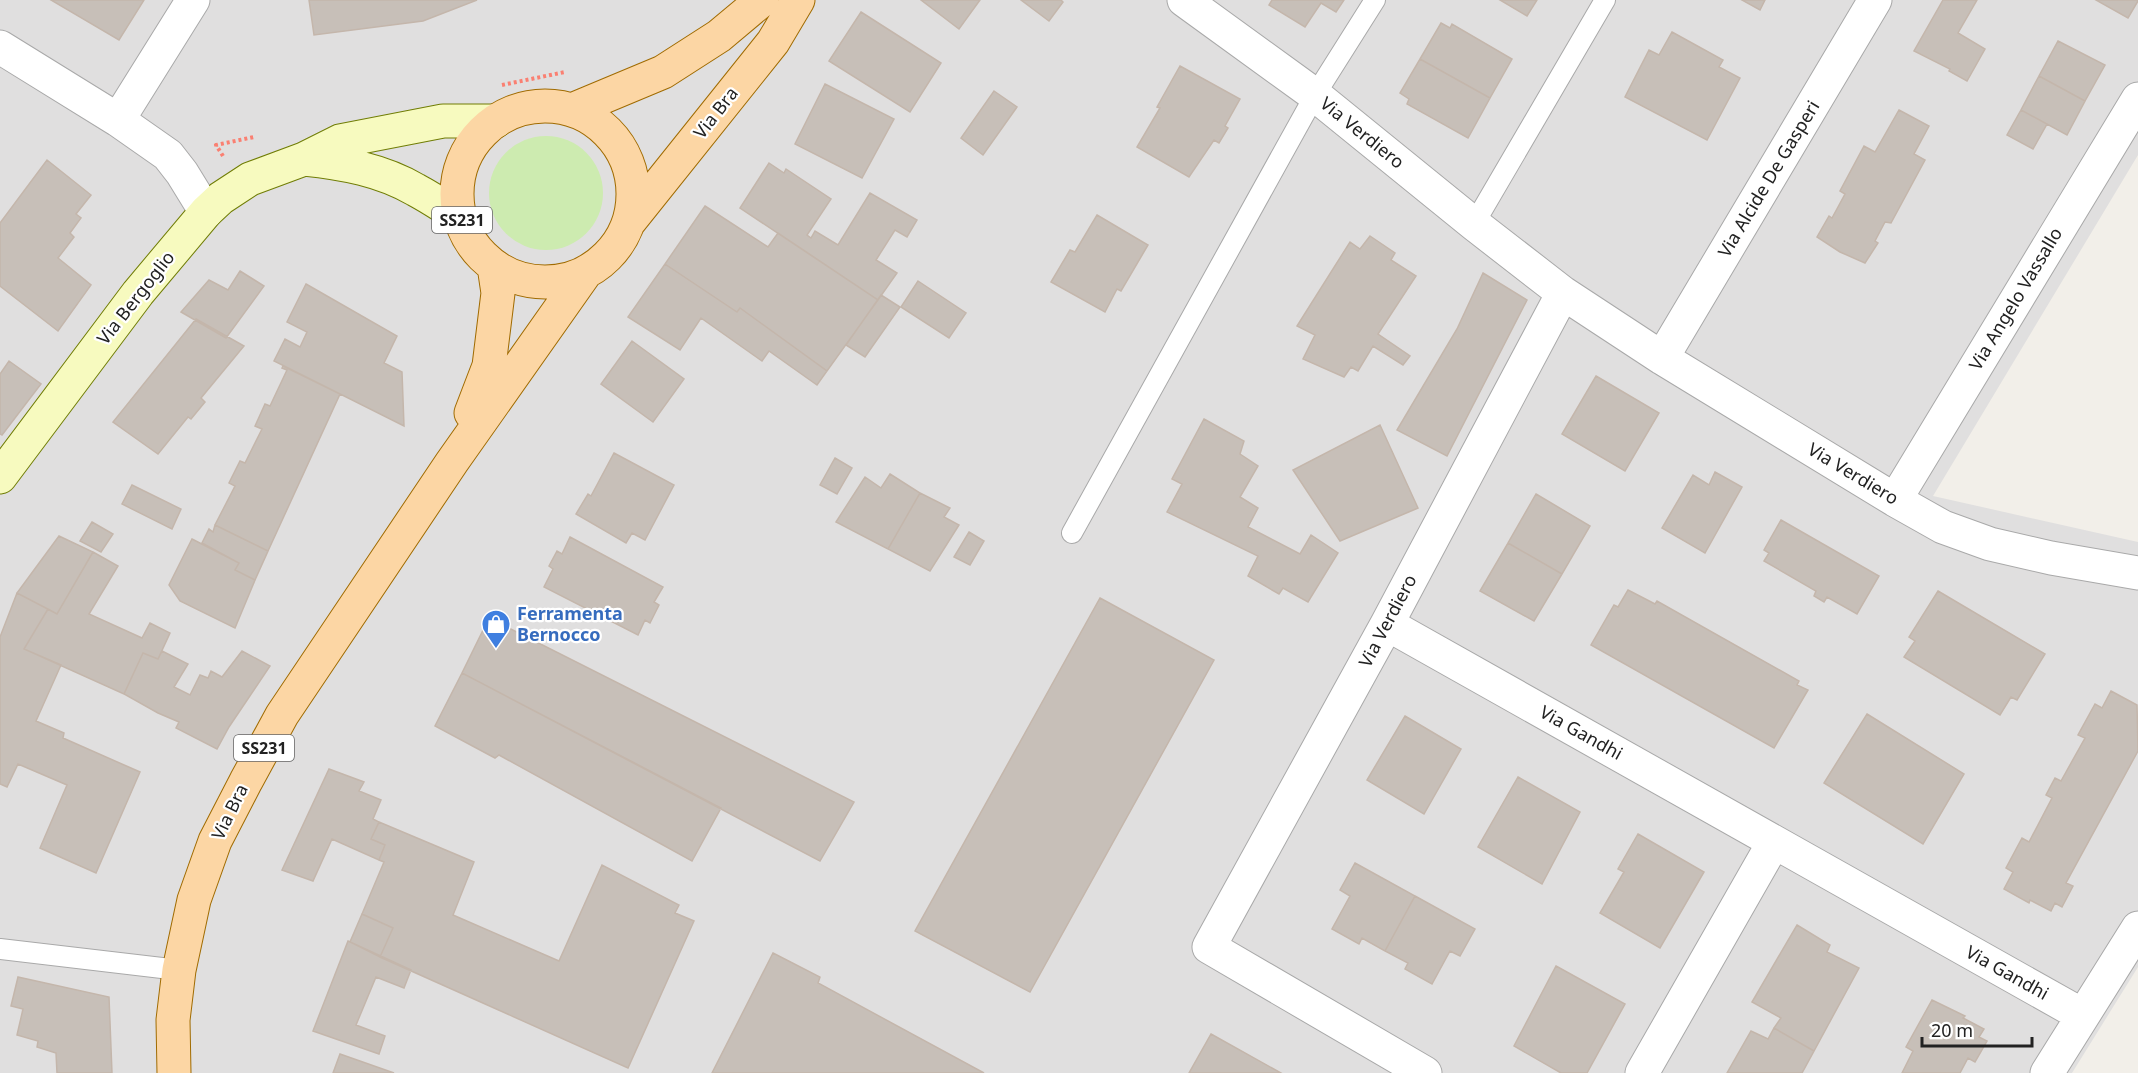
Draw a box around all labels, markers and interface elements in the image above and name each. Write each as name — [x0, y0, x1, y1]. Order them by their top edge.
street label: Via Bra — [688, 82, 743, 143]
street label: Via Verdiero — [1316, 91, 1410, 174]
street label: Via Alcide De Gasperi — [1712, 96, 1824, 261]
road number: SS231 — [432, 207, 492, 233]
street label: Via Angelo Vassallo — [1963, 223, 2067, 374]
street label: Via Bergoglio — [91, 246, 179, 349]
street label: Via Verdiero — [1804, 437, 1903, 510]
street label: Via Verdiero — [1353, 570, 1422, 671]
place label: Ferramenta Bernocco — [517, 601, 623, 646]
shop icon: Ferramenta Bernocco — [480, 608, 512, 650]
street label: Via Gandhi — [1536, 699, 1627, 765]
road number: SS231 — [234, 735, 294, 761]
street label: Via Bra — [205, 780, 253, 843]
street label: Via Gandhi — [1962, 939, 2053, 1005]
scale bar — [1922, 1010, 2032, 1048]
text: 20 m — [1931, 1018, 1973, 1042]

